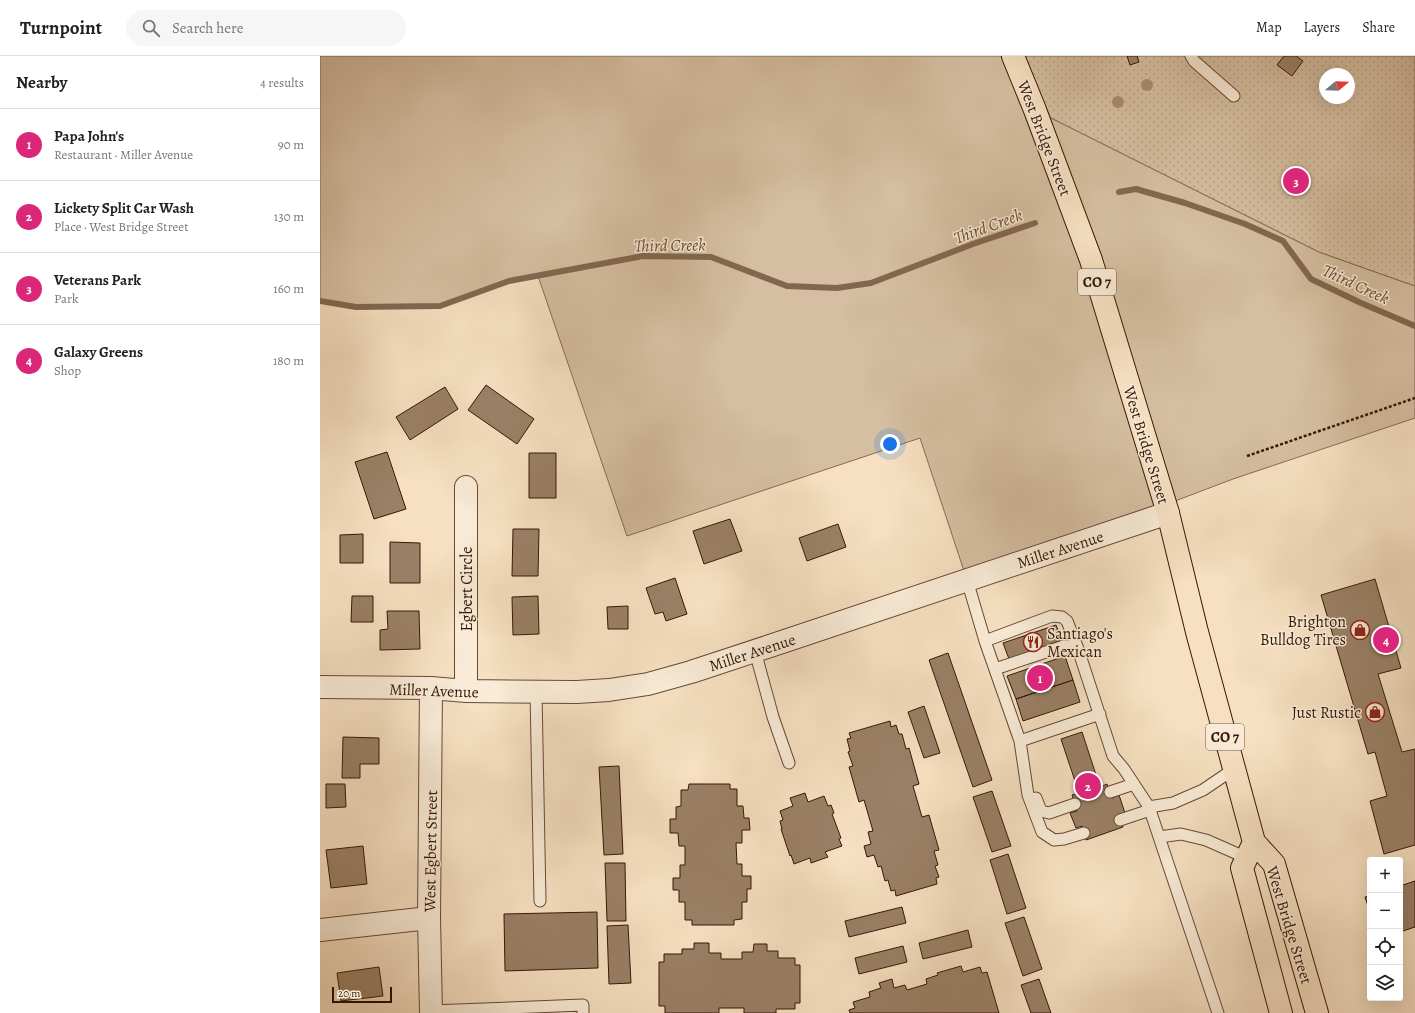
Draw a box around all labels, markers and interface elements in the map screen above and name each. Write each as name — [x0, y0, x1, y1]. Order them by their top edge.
search box — [126, 10, 406, 46]
text: Turnpoint — [20, 15, 102, 41]
icon: search — [140, 17, 162, 39]
text: Search here — [172, 18, 243, 38]
text: Map — [1256, 18, 1282, 37]
text: Layers — [1304, 18, 1340, 37]
text: Share — [1362, 18, 1395, 37]
north arrow — [1319, 68, 1355, 104]
text: Nearby — [16, 71, 67, 94]
text: 4 results — [260, 74, 304, 91]
street label: West Bridge Street — [1012, 76, 1076, 199]
text: Papa John's — [54, 126, 124, 146]
text: 1 — [27, 136, 31, 153]
text: 90 m — [278, 136, 304, 153]
text: Restaurant · Miller Avenue — [54, 146, 193, 163]
pin: 3 — [1283, 166, 1309, 196]
text: Lickety Split Car Wash — [54, 198, 194, 218]
water label: Third Creek — [951, 203, 1026, 250]
text: 2 — [26, 208, 32, 225]
text: 130 m — [274, 208, 304, 225]
text: Place · West Bridge Street — [54, 218, 188, 235]
water label: Third Creek — [634, 233, 706, 258]
water label: Third Creek — [1318, 259, 1393, 310]
road number: CO 7 — [1078, 269, 1116, 295]
text: Veterans Park — [54, 270, 141, 290]
text: 3 — [26, 280, 32, 297]
text: 160 m — [273, 280, 304, 297]
text: Park — [54, 290, 78, 307]
text: Galaxy Greens — [54, 342, 143, 362]
text: 4 — [26, 352, 32, 369]
text: 180 m — [273, 352, 304, 369]
text: Shop — [54, 362, 81, 379]
street label: West Bridge Street — [1117, 383, 1174, 507]
your location — [880, 434, 900, 454]
street label: Miller Avenue — [1014, 526, 1106, 574]
street label: Egbert Circle — [456, 547, 478, 631]
place label: Brighton Bulldog Tires — [1260, 611, 1346, 651]
shop icon: Brighton Bulldog Tires — [1349, 619, 1371, 641]
place label: Santiago's Mexican — [1047, 623, 1113, 663]
pin: 4 — [1373, 625, 1399, 655]
street label: Miller Avenue — [706, 629, 798, 677]
restaurant icon: Santiago's Mexican — [1022, 631, 1044, 653]
pin: 1 — [1027, 663, 1053, 693]
street label: Miller Avenue — [389, 678, 479, 704]
shop icon: Just Rustic — [1364, 701, 1386, 723]
place label: Just Rustic — [1292, 702, 1361, 724]
road number: CO 7 — [1206, 724, 1244, 750]
pin: 2 — [1075, 771, 1101, 801]
street label: West Egbert Street — [419, 790, 443, 913]
map controls — [1367, 857, 1403, 1001]
button: + — [1367, 857, 1403, 893]
street label: West Bridge Street — [1260, 863, 1317, 987]
button: − — [1367, 893, 1403, 929]
button: locate — [1367, 929, 1403, 965]
button: layers — [1367, 965, 1403, 1001]
scale bar — [332, 985, 392, 1004]
text: 20 m — [338, 986, 360, 1001]

